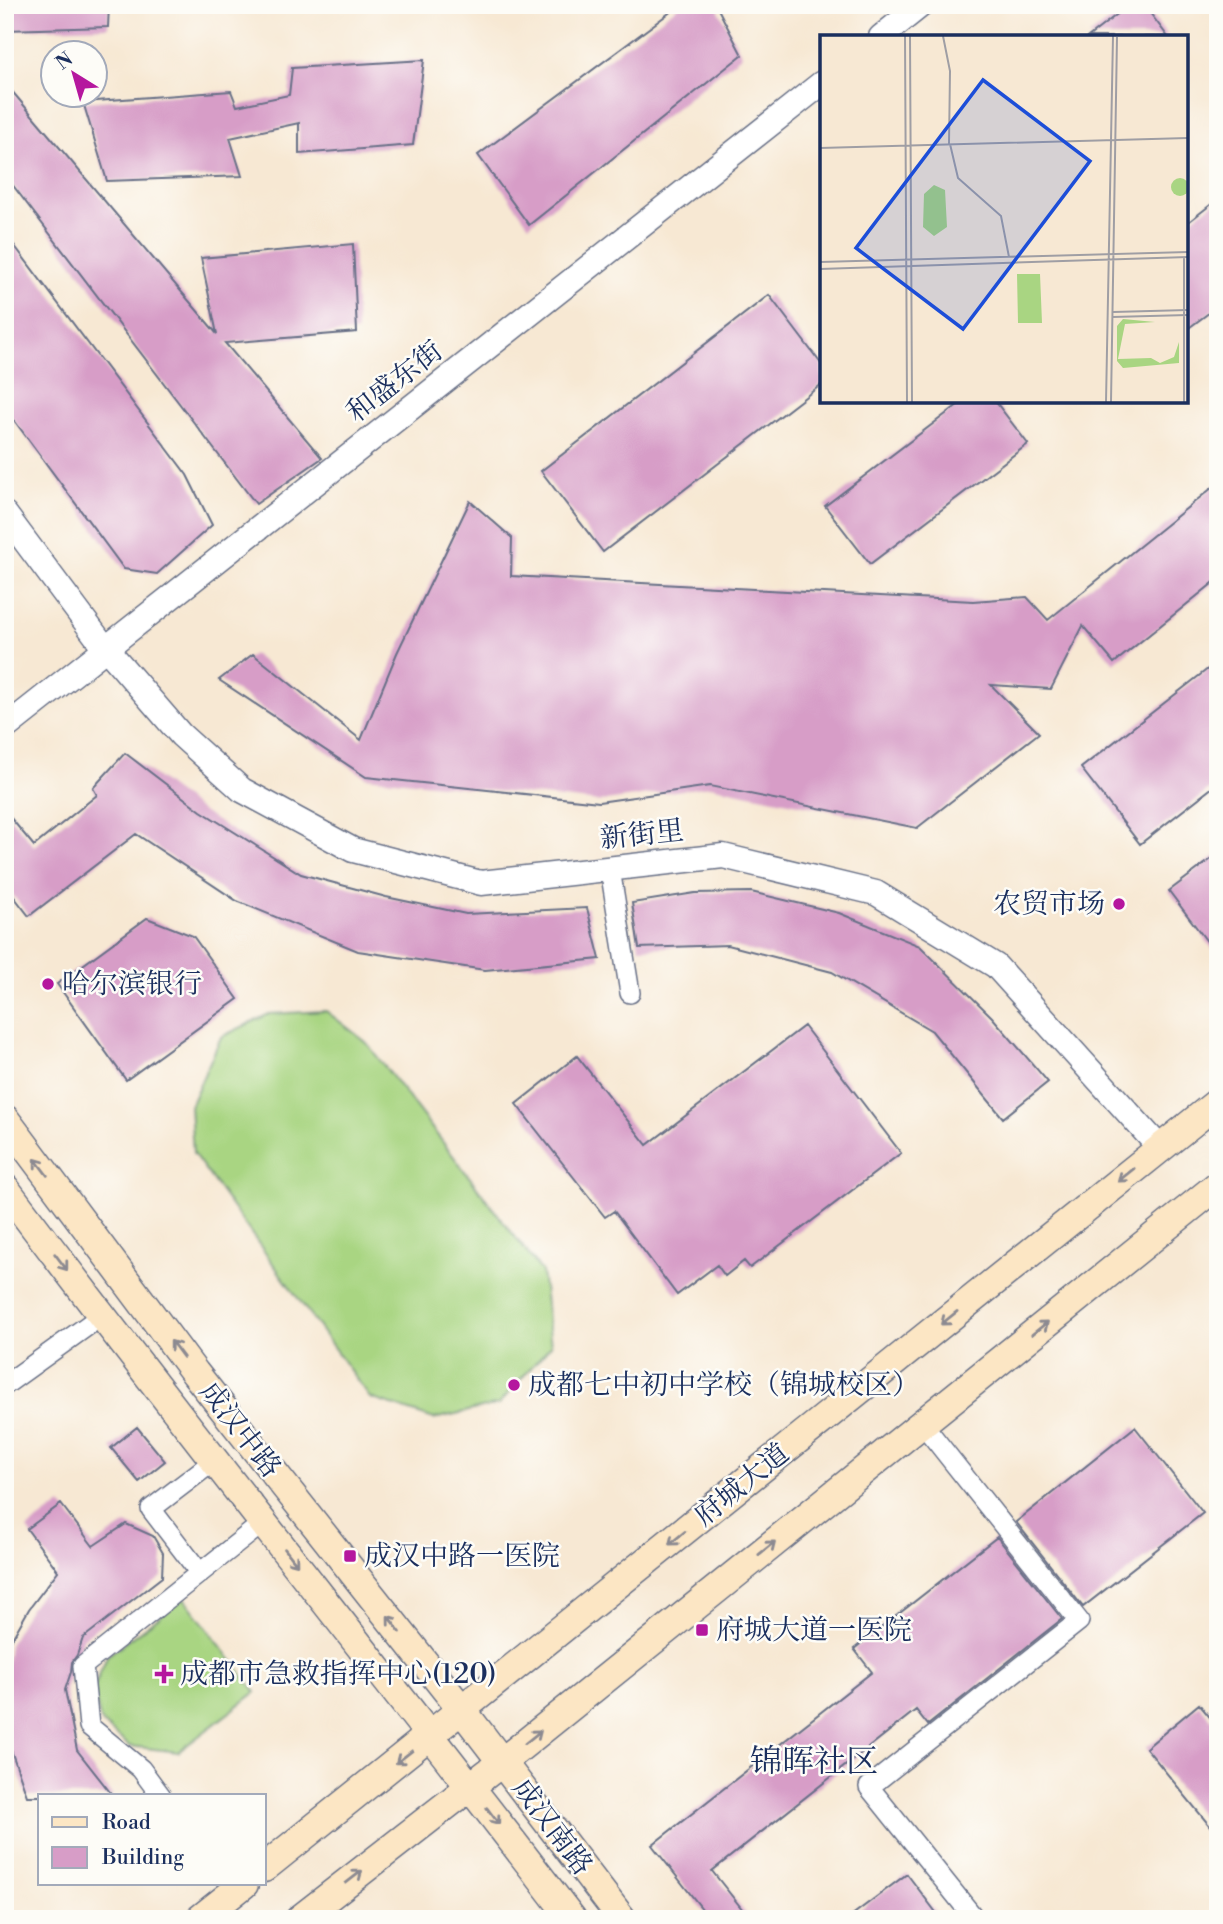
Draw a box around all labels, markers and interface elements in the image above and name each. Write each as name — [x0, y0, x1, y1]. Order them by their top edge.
inset map — [820, 35, 1188, 402]
north arrow — [38, 38, 108, 108]
text: N — [51, 47, 78, 75]
street label: 和盛东街 — [340, 334, 450, 430]
street label: 新街里 — [598, 813, 686, 857]
place label: 农贸市场 — [993, 887, 1105, 922]
marker: 农贸市场 — [1111, 896, 1127, 912]
place label: 哈尔滨银行 — [62, 967, 202, 1002]
marker: 哈尔滨银行 — [40, 976, 56, 992]
one-way arrow — [34, 1158, 48, 1177]
one-way arrow — [1118, 1167, 1136, 1183]
one-way arrow — [53, 1252, 68, 1271]
one-way arrow — [941, 1310, 959, 1326]
one-way arrow — [1030, 1320, 1048, 1336]
one-way arrow — [170, 1340, 185, 1359]
place label: 成都七中初中学校（锦城校区） — [528, 1368, 920, 1403]
street label: 成汉中路 — [192, 1375, 288, 1485]
marker: 成都七中初中学校（锦城校区） — [506, 1377, 522, 1393]
street label: 府城大道 — [687, 1436, 797, 1534]
one-way arrow — [668, 1530, 686, 1545]
place label: 成汉中路一医院 — [364, 1539, 560, 1574]
one-way arrow — [758, 1540, 776, 1555]
one-way arrow — [284, 1548, 299, 1566]
marker: 成汉中路一医院 — [342, 1548, 358, 1564]
place label: 府城大道一医院 — [716, 1613, 912, 1648]
one-way arrow — [387, 1615, 402, 1634]
marker: 府城大道一医院 — [694, 1622, 710, 1638]
place label: 成都市急救指挥中心(120) — [180, 1657, 496, 1692]
marker: 成都市急救指挥中心(120) — [154, 1664, 174, 1684]
one-way arrow — [524, 1729, 542, 1744]
district label: 锦晖社区 — [750, 1742, 878, 1782]
one-way arrow — [395, 1749, 414, 1764]
street label: 成汉南路 — [504, 1772, 600, 1882]
legend — [38, 1794, 266, 1885]
one-way arrow — [485, 1806, 500, 1824]
text: Road — [102, 1810, 151, 1836]
text: Building — [101, 1845, 184, 1871]
one-way arrow — [344, 1869, 362, 1884]

